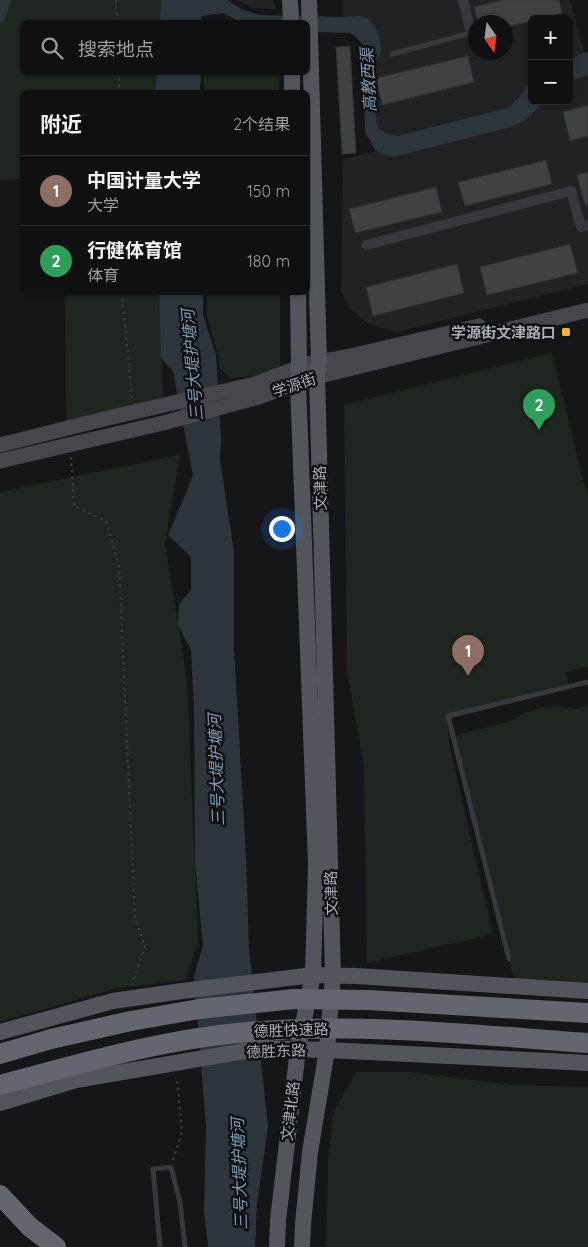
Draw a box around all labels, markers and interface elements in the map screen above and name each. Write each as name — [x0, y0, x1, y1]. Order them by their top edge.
north arrow — [468, 15, 513, 60]
map controls — [528, 15, 573, 105]
button: + — [528, 15, 573, 60]
search box — [20, 20, 310, 75]
icon: search — [38, 34, 66, 62]
text: 搜索地点 — [78, 37, 154, 61]
water label: 高教西渠 — [356, 46, 380, 112]
button: − — [528, 60, 573, 105]
text: 附近 — [40, 111, 82, 137]
text: 2个结果 — [233, 114, 290, 134]
text: 中国计量大学 — [87, 168, 201, 192]
text: 1 — [53, 181, 59, 201]
text: 150 m — [247, 181, 290, 201]
text: 大学 — [87, 195, 119, 215]
text: 行健体育馆 — [87, 238, 182, 262]
text: 2 — [51, 251, 61, 271]
text: 180 m — [247, 251, 290, 271]
text: 体育 — [87, 265, 119, 285]
water label: 三号大堤护塘河 — [177, 305, 207, 422]
place label: 学源街文津路口 — [451, 323, 556, 342]
marker: 学源街文津路口 — [560, 326, 572, 338]
street label: 学源街 — [270, 369, 318, 401]
pin: 2 — [523, 389, 555, 430]
street label: 文津路 — [310, 465, 330, 511]
your location — [269, 516, 295, 542]
pin: 1 — [452, 635, 484, 676]
water label: 三号大堤护塘河 — [204, 711, 228, 826]
street label: 文津路 — [321, 870, 341, 916]
street label: 德胜快速路 — [253, 1019, 329, 1041]
street label: 德胜东路 — [246, 1040, 306, 1062]
street label: 文津北路 — [277, 1080, 303, 1142]
water label: 三号大堤护塘河 — [227, 1115, 251, 1230]

